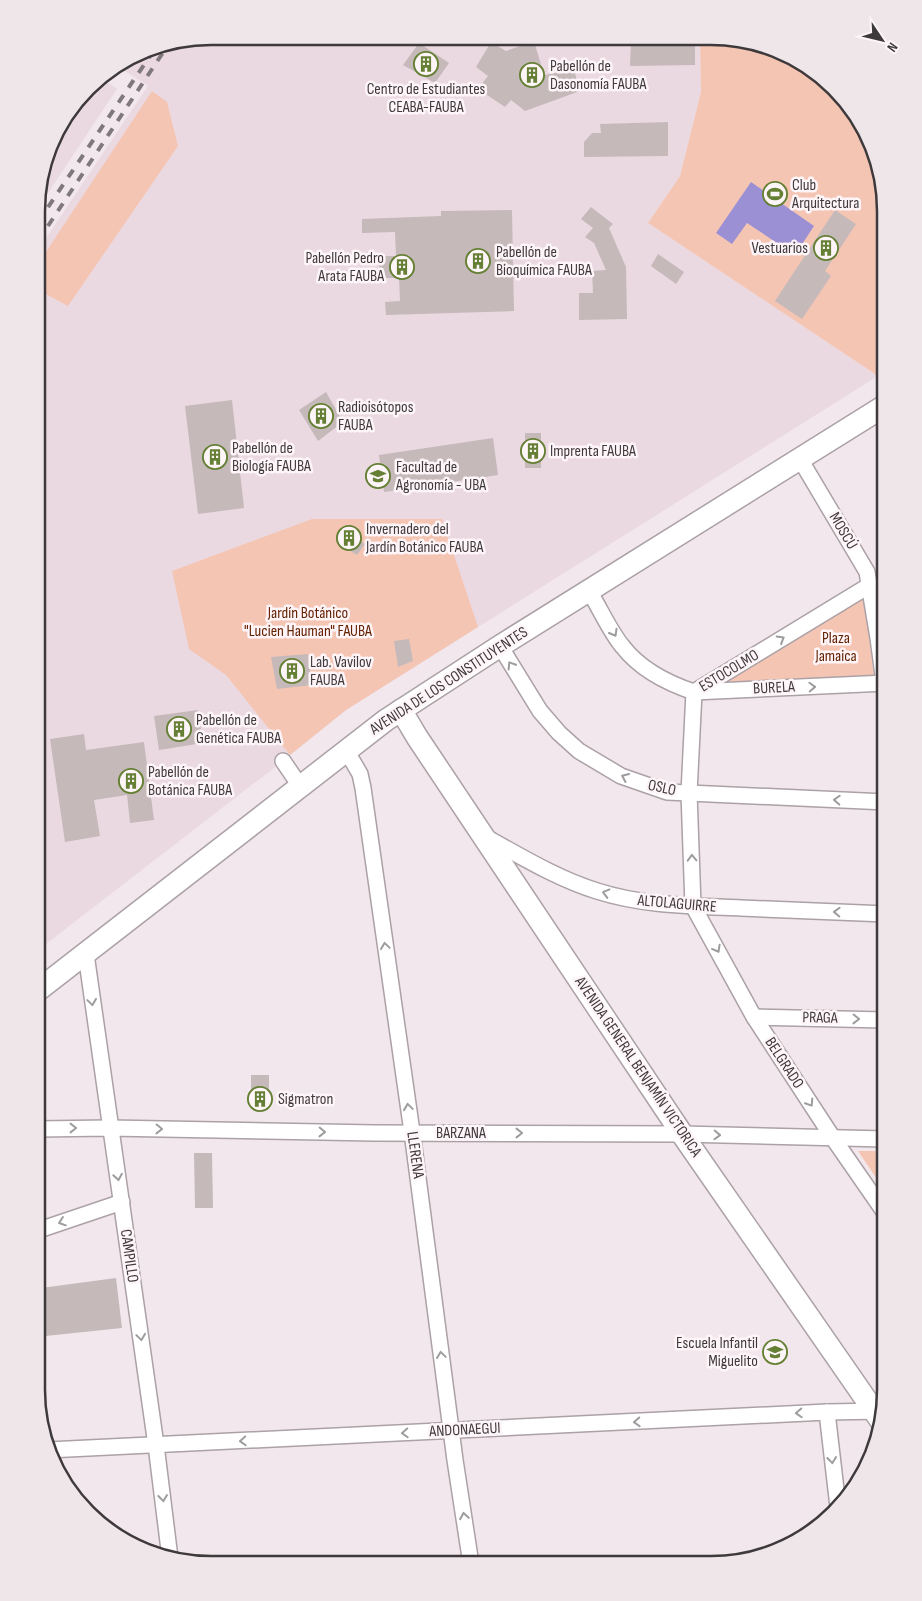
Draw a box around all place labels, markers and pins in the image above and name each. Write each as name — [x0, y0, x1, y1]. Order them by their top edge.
building icon: Centro de Estudiantes CEABA-FAUBA — [413, 51, 439, 77]
place label: Pabellón de Dasonomía FAUBA — [550, 57, 646, 94]
building icon: Pabellón de Dasonomía FAUBA — [519, 62, 545, 88]
place label: Centro de Estudiantes CEABA-FAUBA — [367, 80, 486, 117]
place label: Club Arquitectura — [791, 176, 859, 213]
sports icon: Club Arquitectura — [762, 181, 788, 207]
building icon: Vestuarios — [813, 235, 839, 261]
place label: Vestuarios — [751, 239, 808, 258]
place label: Pabellón de Bioquímica FAUBA — [496, 243, 592, 280]
building icon: Pabellón de Bioquímica FAUBA — [465, 248, 491, 274]
place label: Pabellón Pedro Arata FAUBA — [305, 249, 384, 286]
building icon: Pabellón Pedro Arata FAUBA — [389, 254, 415, 280]
place label: Radioisótopos FAUBA — [338, 398, 414, 435]
building icon: Radioisótopos FAUBA — [308, 403, 334, 429]
building icon: Imprenta FAUBA — [520, 438, 546, 464]
place label: Pabellón de Biología FAUBA — [232, 439, 311, 476]
place label: Imprenta FAUBA — [550, 442, 636, 461]
building icon: Pabellón de Biología FAUBA — [202, 444, 228, 470]
place label: Facultad de Agronomía - UBA — [395, 458, 486, 495]
school or university icon: Facultad de Agronomía - UBA — [365, 463, 391, 489]
place label: Invernadero del Jardín Botánico FAUBA — [365, 520, 484, 557]
building icon: Invernadero del Jardín Botánico FAUBA — [336, 525, 362, 551]
place label: Lab. Vavilov FAUBA — [310, 653, 372, 690]
building icon: Lab. Vavilov FAUBA — [279, 658, 305, 684]
place label: Pabellón de Genética FAUBA — [196, 711, 281, 748]
building icon: Pabellón de Genética FAUBA — [166, 716, 192, 742]
place label: Pabellón de Botánica FAUBA — [148, 763, 232, 800]
building icon: Pabellón de Botánica FAUBA — [118, 768, 144, 794]
building icon: Sigmatron — [247, 1086, 273, 1112]
place label: Sigmatron — [278, 1090, 333, 1109]
place label: Escuela Infantil Miguelito — [676, 1334, 758, 1371]
school or university icon: Escuela Infantil Miguelito — [762, 1339, 788, 1365]

